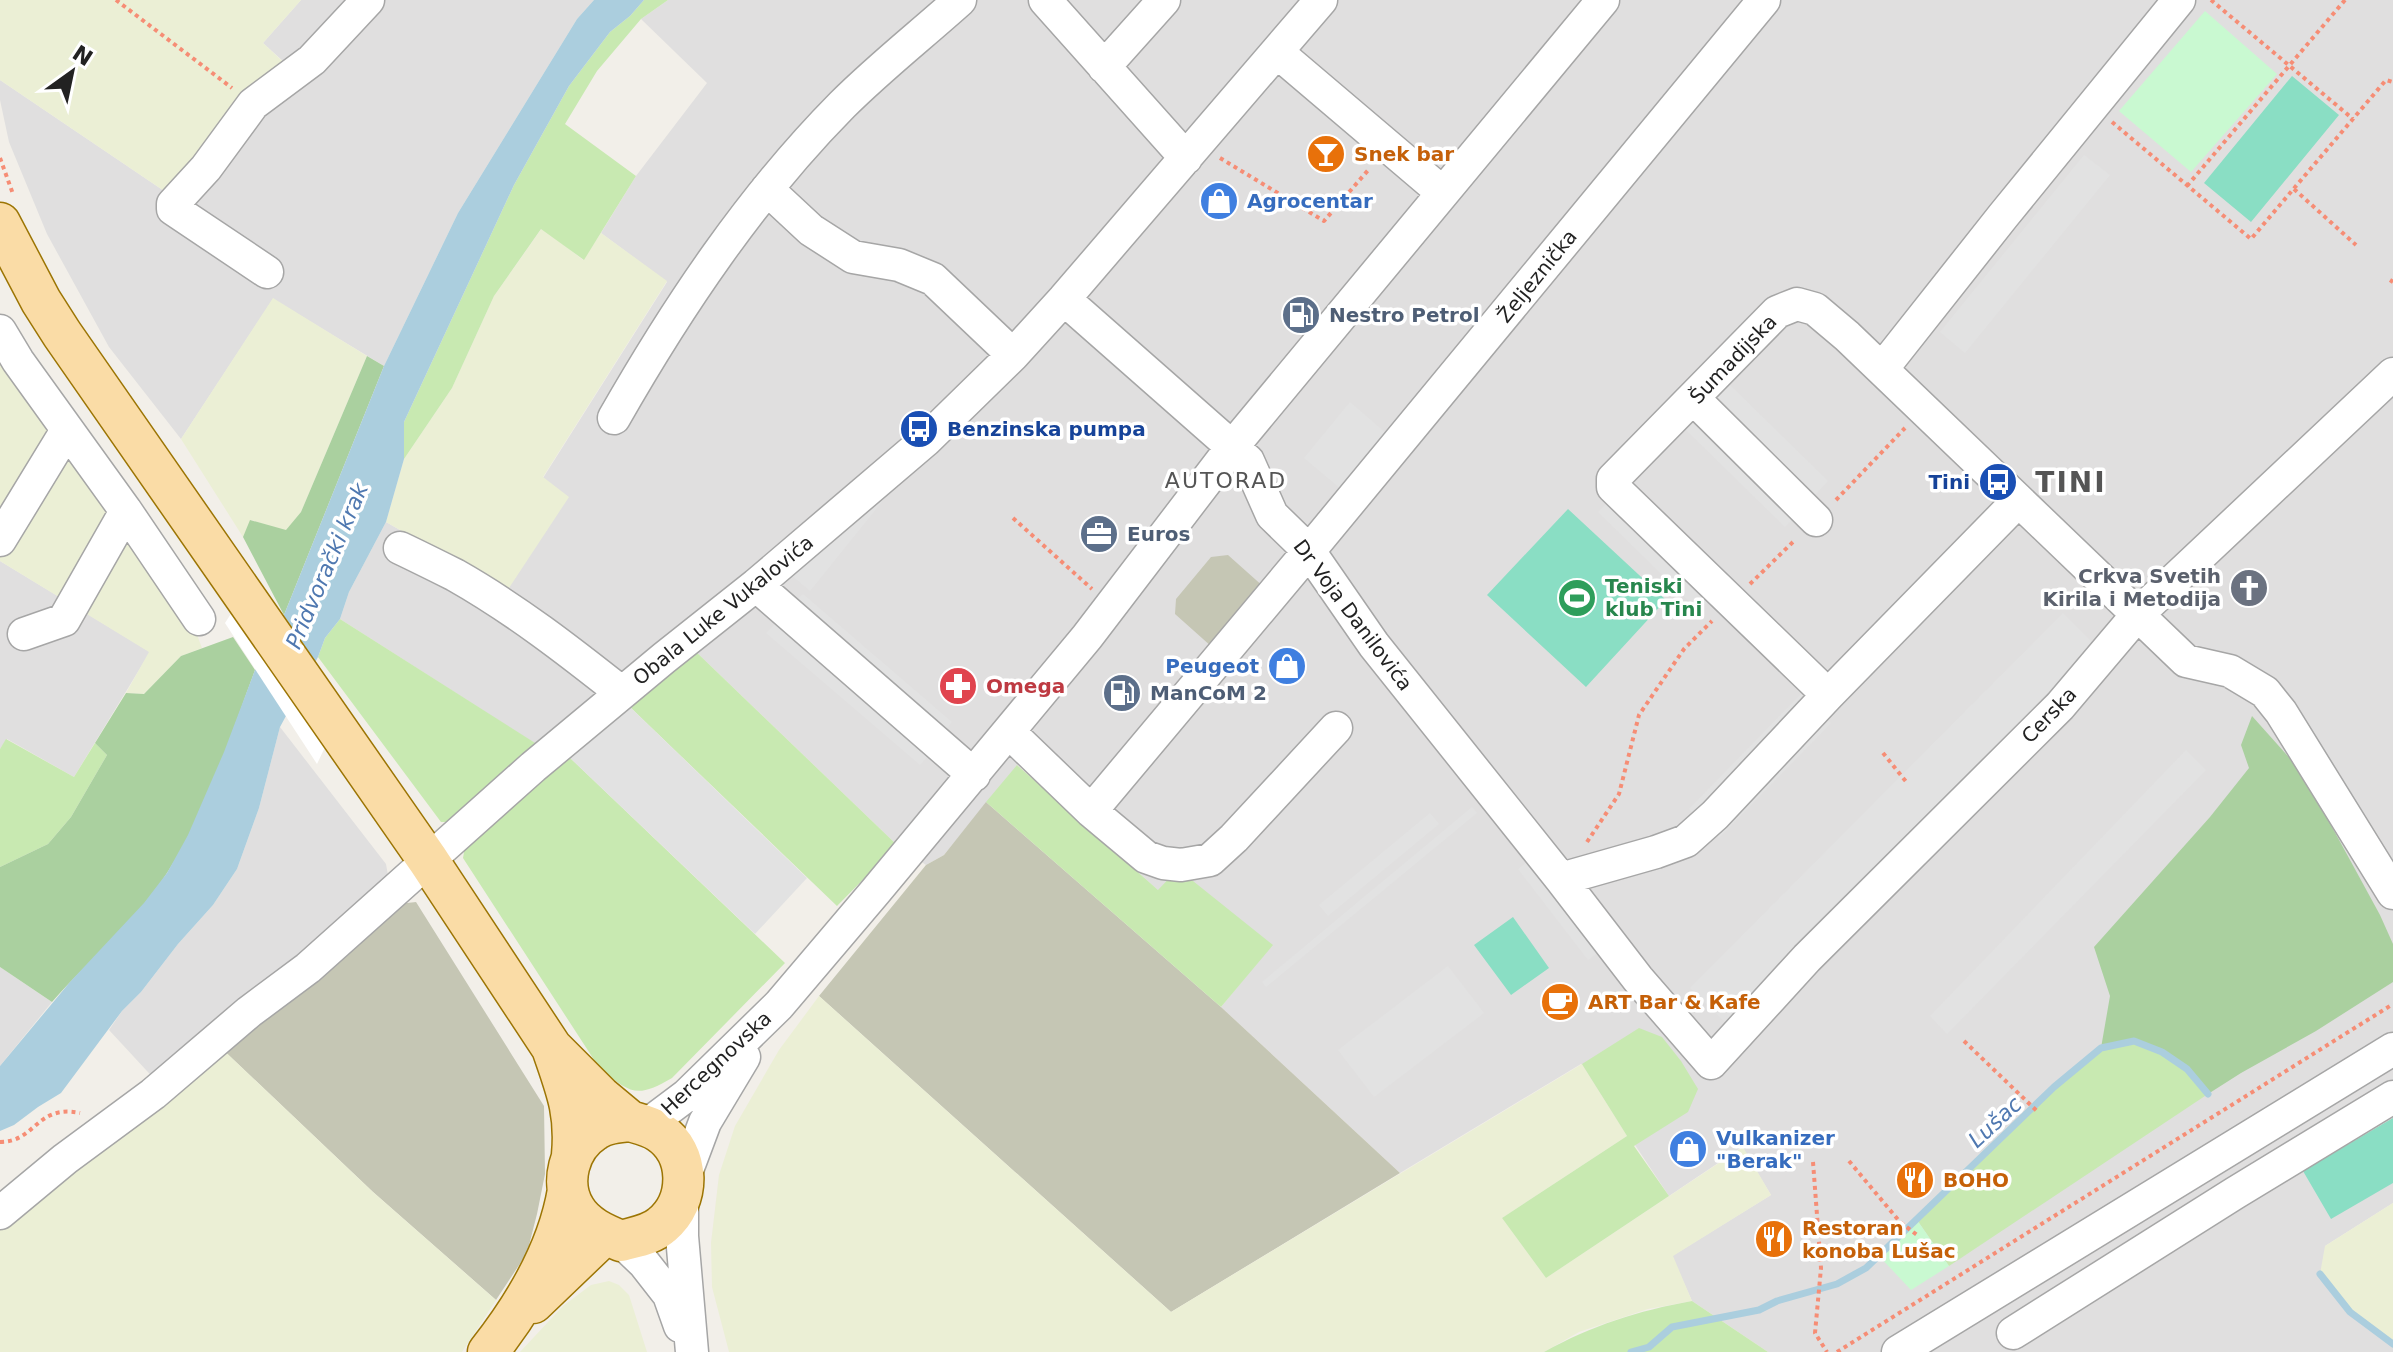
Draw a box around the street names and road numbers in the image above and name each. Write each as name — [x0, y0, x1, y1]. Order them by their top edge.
street label: Željeznička — [1492, 225, 1582, 327]
street label: Šumadijska — [1684, 309, 1782, 409]
street label: Obala Luke Vukalovića — [628, 530, 818, 690]
street label: Dr Voja Danilovića — [1288, 535, 1418, 695]
street label: Cerska — [2017, 682, 2081, 748]
street label: Hercegnovska — [656, 1006, 776, 1120]

